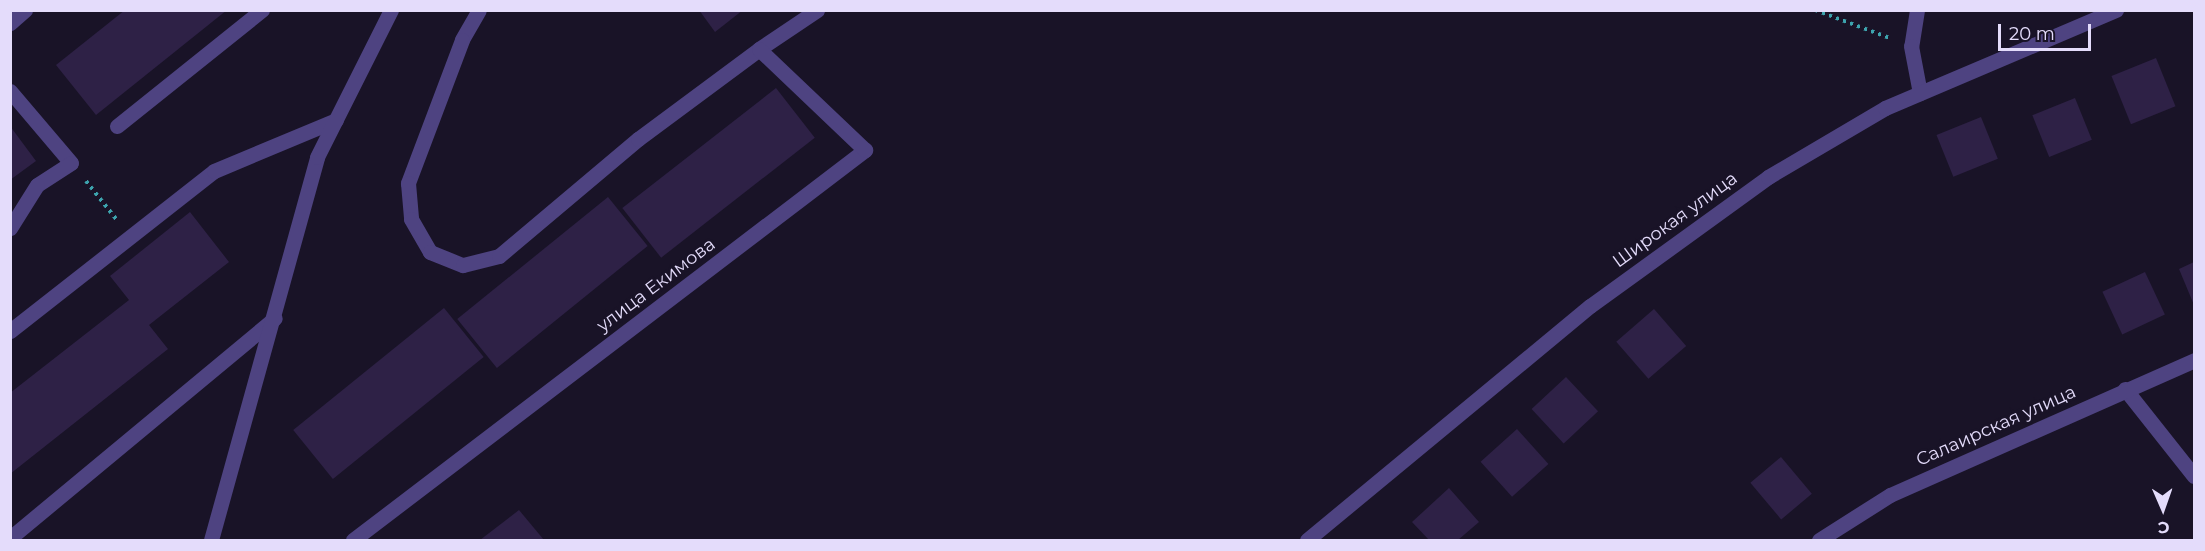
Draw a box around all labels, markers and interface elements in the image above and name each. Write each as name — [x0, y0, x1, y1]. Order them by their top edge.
scale bar — [2001, 12, 2094, 50]
text: 20 m — [2009, 23, 2055, 45]
street label: Широкая улица — [1609, 168, 1741, 272]
street label: улица Екимова — [593, 233, 719, 337]
street label: Салаирская улица — [1913, 381, 2079, 471]
north arrow — [2133, 479, 2193, 539]
text: С — [2158, 518, 2170, 537]

